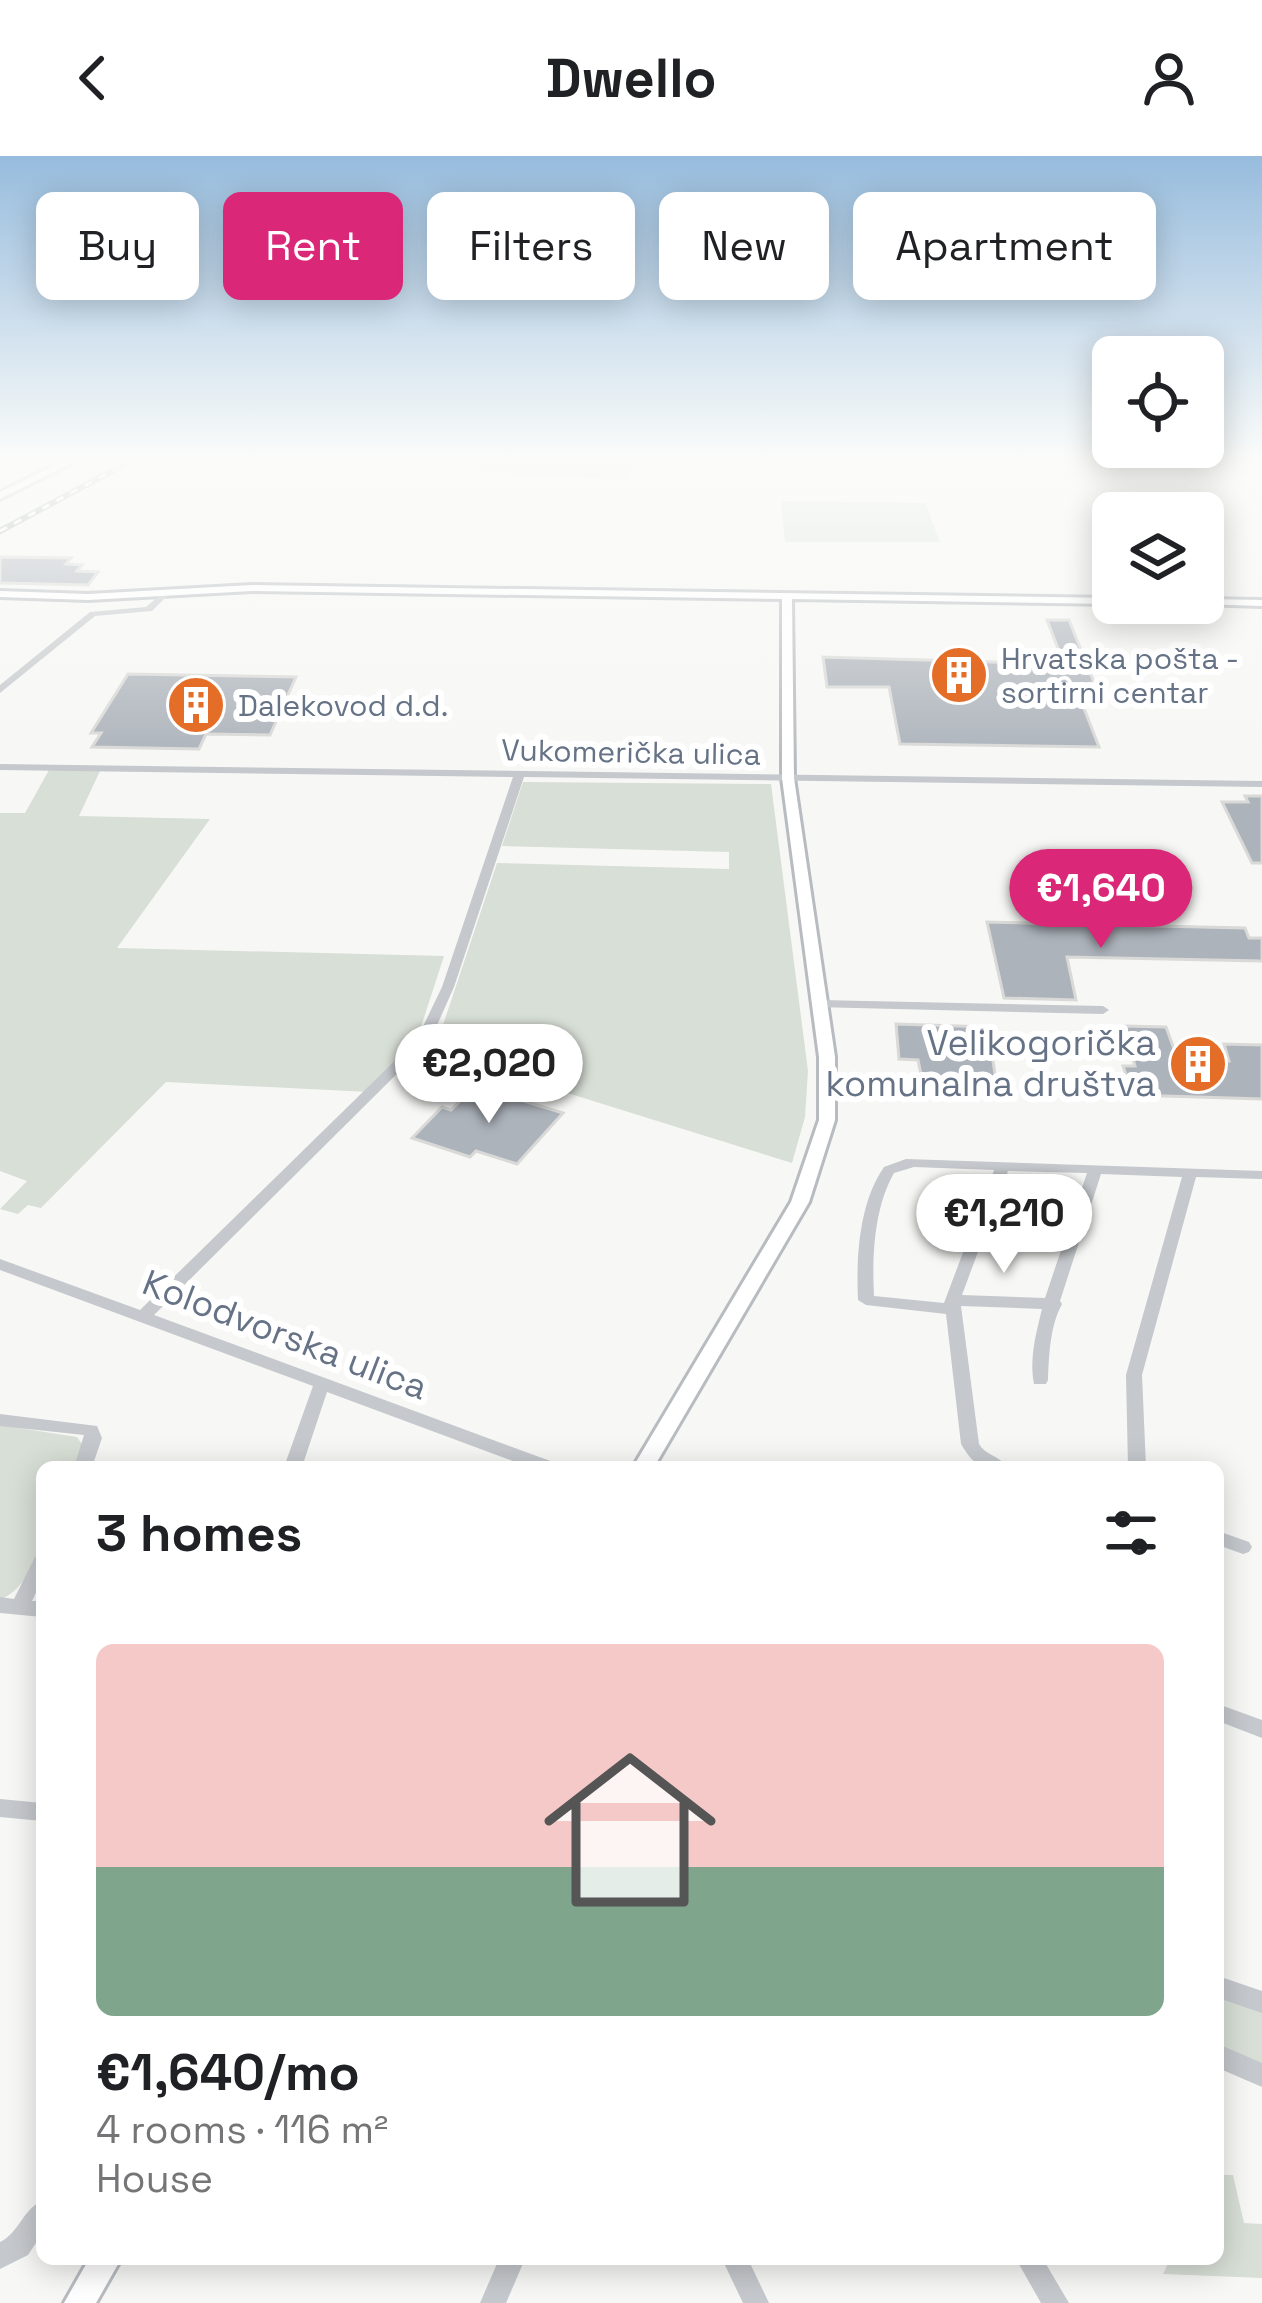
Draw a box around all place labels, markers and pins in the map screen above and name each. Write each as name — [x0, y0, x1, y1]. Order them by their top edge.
place label: Hrvatska pošta - sortirni centar — [1001, 639, 1239, 712]
building icon: Hrvatska pošta - sortirni centar — [928, 644, 990, 706]
building icon: Dalekovod d.d. — [165, 674, 227, 736]
place label: Dalekovod d.d. — [238, 686, 448, 725]
pin: €1,640 — [1003, 849, 1199, 951]
place label: Velikogorička komunalna društva — [826, 1020, 1156, 1107]
pin: €2,020 — [391, 1024, 587, 1126]
building icon: Velikogorička komunalna društva — [1167, 1033, 1229, 1095]
pin: €1,210 — [906, 1174, 1102, 1276]

